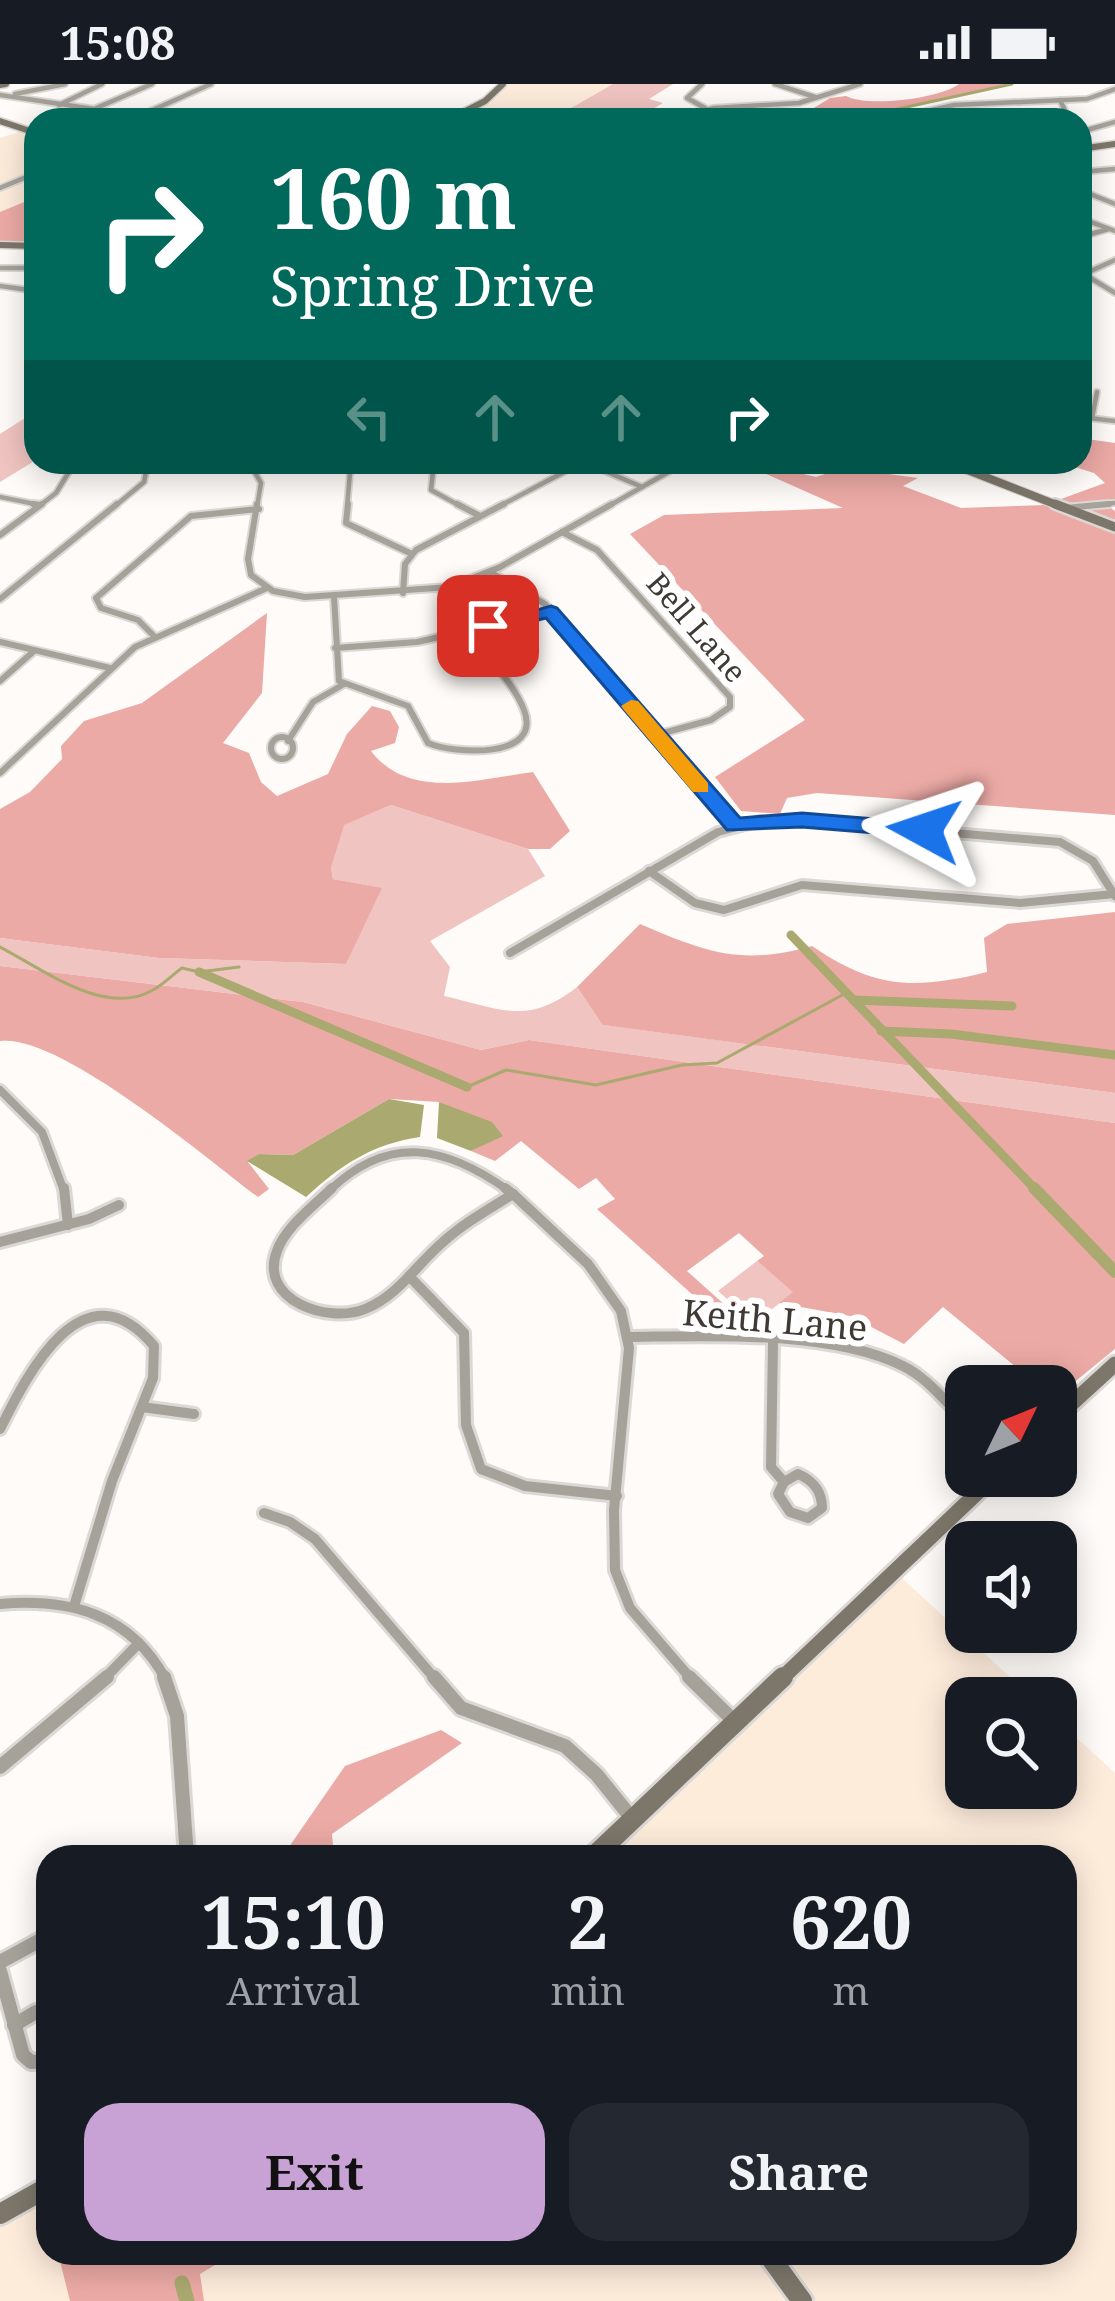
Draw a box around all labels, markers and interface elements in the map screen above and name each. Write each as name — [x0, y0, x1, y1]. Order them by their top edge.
text: 15:08 — [60, 12, 175, 73]
text: 160 m — [270, 139, 517, 254]
icon: right — [72, 156, 228, 312]
text: Spring Drive — [270, 248, 595, 322]
icon: left — [336, 384, 402, 450]
icon: ahead — [462, 384, 528, 450]
icon: ahead — [588, 384, 654, 450]
icon: right — [714, 384, 780, 450]
street label: Bell Lane — [638, 563, 756, 691]
pin — [437, 575, 539, 677]
icon: arrive — [455, 593, 521, 659]
position arrow — [861, 767, 987, 893]
street label: Keith Lane — [681, 1287, 869, 1352]
north arrow — [945, 1365, 1077, 1497]
map controls — [945, 1365, 1077, 1809]
button: sound — [945, 1521, 1077, 1653]
button: search — [945, 1677, 1077, 1809]
text: 15:10 — [201, 1872, 386, 1970]
text: 2 — [567, 1872, 608, 1970]
text: 620 — [790, 1872, 912, 1970]
text: Arrival — [227, 1963, 360, 2016]
text: min — [551, 1963, 625, 2016]
text: m — [833, 1963, 869, 2016]
button: Exit — [84, 2103, 545, 2241]
button: Share — [569, 2103, 1029, 2241]

